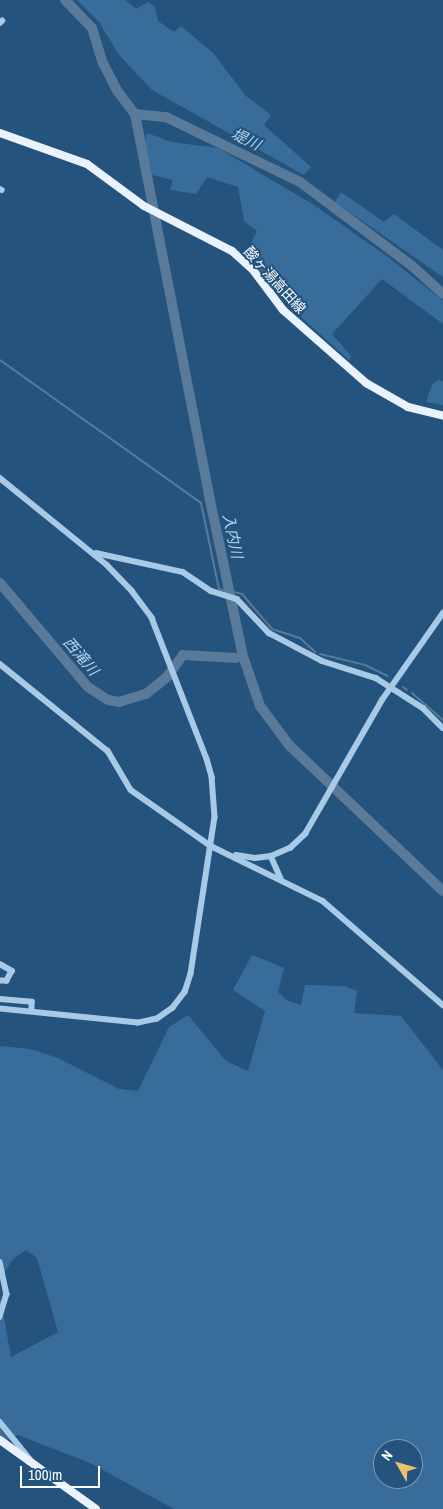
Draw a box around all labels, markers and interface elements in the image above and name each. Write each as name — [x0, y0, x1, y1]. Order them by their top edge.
water label: 堤川 — [229, 124, 263, 154]
street label: 酸ヶ湯高田線 — [241, 243, 309, 317]
water label: 入内川 — [220, 512, 246, 560]
water label: 西滝川 — [59, 633, 103, 679]
north arrow — [373, 1439, 423, 1489]
text: N — [377, 1447, 397, 1464]
scale bar — [22, 1456, 102, 1488]
text: 100 m — [28, 1464, 62, 1485]

